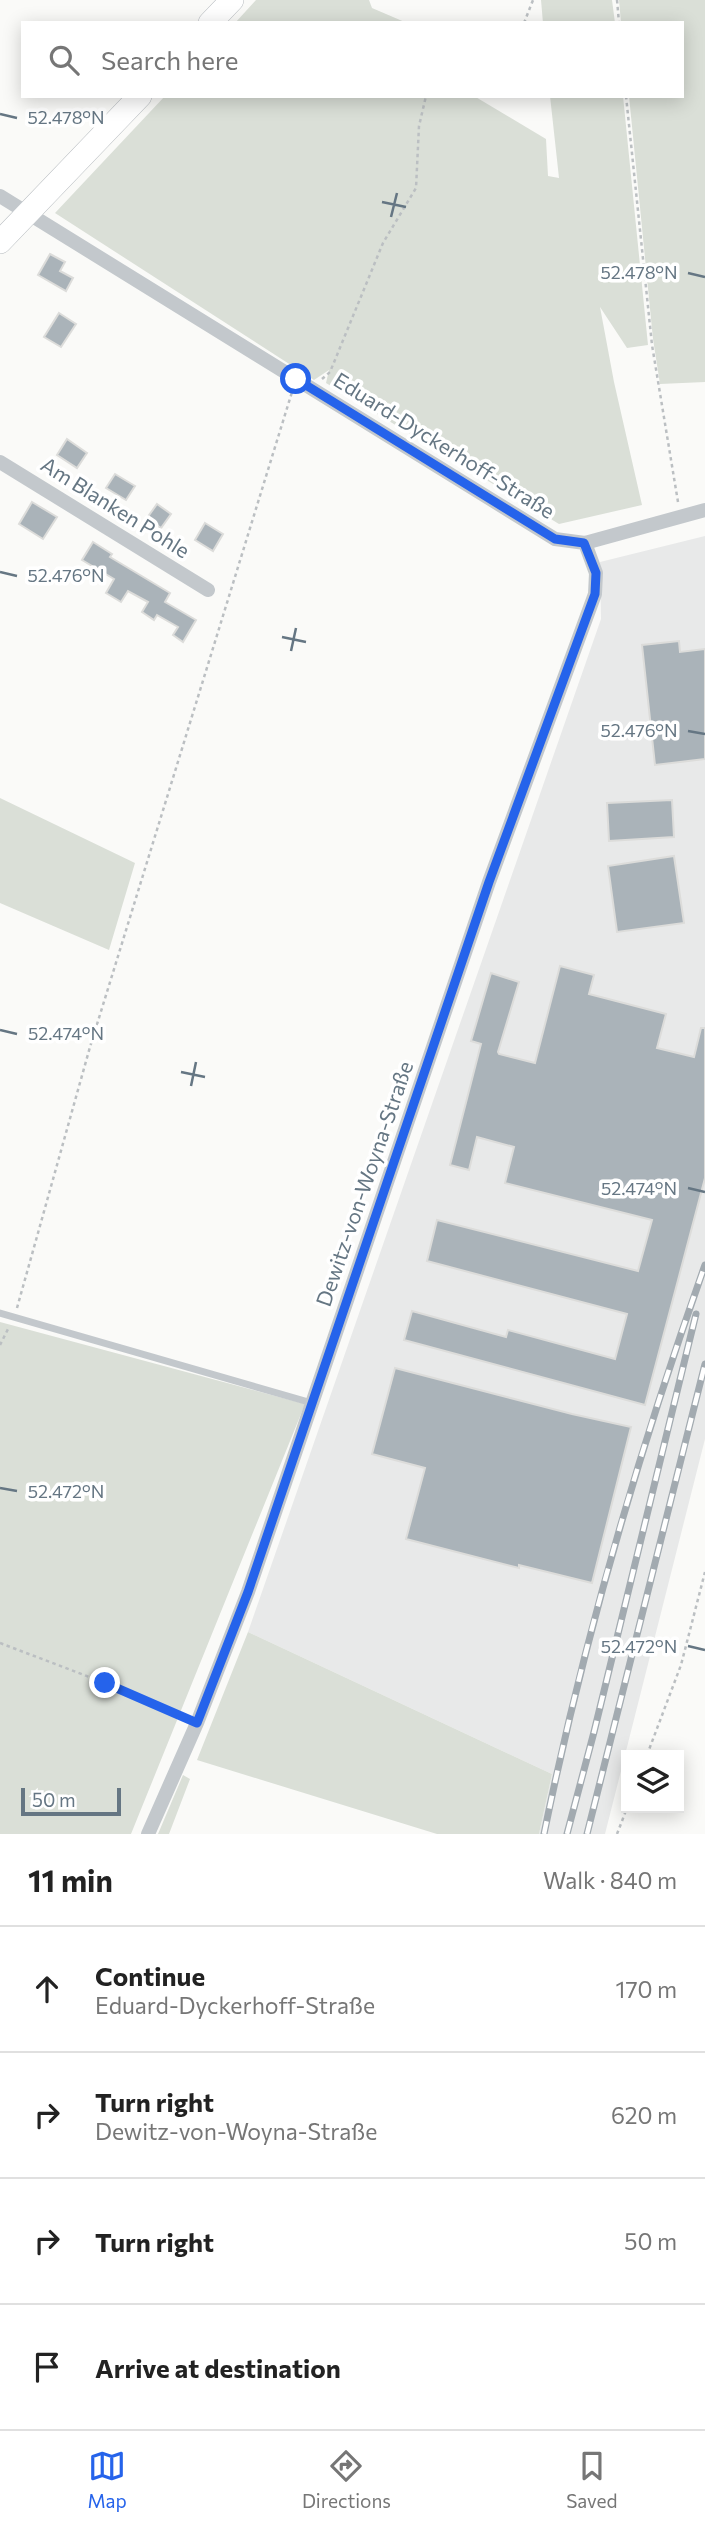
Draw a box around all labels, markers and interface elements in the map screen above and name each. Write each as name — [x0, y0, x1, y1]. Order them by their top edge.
search box — [21, 21, 684, 98]
icon: search — [45, 41, 83, 79]
text: Search here — [101, 44, 239, 75]
text: 52.478°N — [27, 106, 105, 128]
text: 52.478°N — [600, 261, 678, 283]
route start — [280, 363, 311, 394]
street label: Eduard-Dyckerhoff-Straße — [330, 366, 560, 523]
street label: Am Blanken Pohle — [37, 451, 195, 563]
text: 52.476°N — [27, 564, 105, 586]
text: 52.476°N — [600, 719, 678, 741]
text: 52.474°N — [28, 1022, 104, 1044]
street label: Dewitz-von-Woyna-Straße — [310, 1058, 417, 1309]
text: 52.474°N — [601, 1177, 677, 1199]
text: 52.472°N — [28, 1480, 104, 1502]
text: 52.472°N — [601, 1635, 677, 1657]
route end — [89, 1667, 120, 1698]
map controls — [621, 1750, 684, 1813]
button: layers — [621, 1750, 684, 1813]
scale bar — [21, 1785, 121, 1817]
text: 50 m — [32, 1788, 76, 1811]
text: 11 min — [28, 1861, 113, 1898]
text: Walk · 840 m — [543, 1866, 677, 1894]
text: Continue — [95, 1960, 205, 1991]
icon: ahead — [28, 1970, 66, 2008]
text: 170 m — [616, 1975, 677, 2003]
text: Eduard-Dyckerhoff-Straße — [95, 1991, 375, 2019]
text: Turn right — [95, 2086, 214, 2117]
icon: right — [28, 2096, 66, 2134]
text: 620 m — [611, 2101, 677, 2129]
text: Dewitz-von-Woyna-Straße — [95, 2117, 377, 2145]
icon: right — [28, 2222, 66, 2260]
text: Turn right — [95, 2226, 214, 2257]
text: 50 m — [624, 2227, 677, 2255]
icon: arrive — [28, 2348, 66, 2386]
text: Arrive at destination — [95, 2352, 341, 2383]
tab: Map — [88, 2447, 127, 2512]
tab: Directions — [302, 2447, 391, 2512]
tab: Saved — [566, 2447, 617, 2512]

